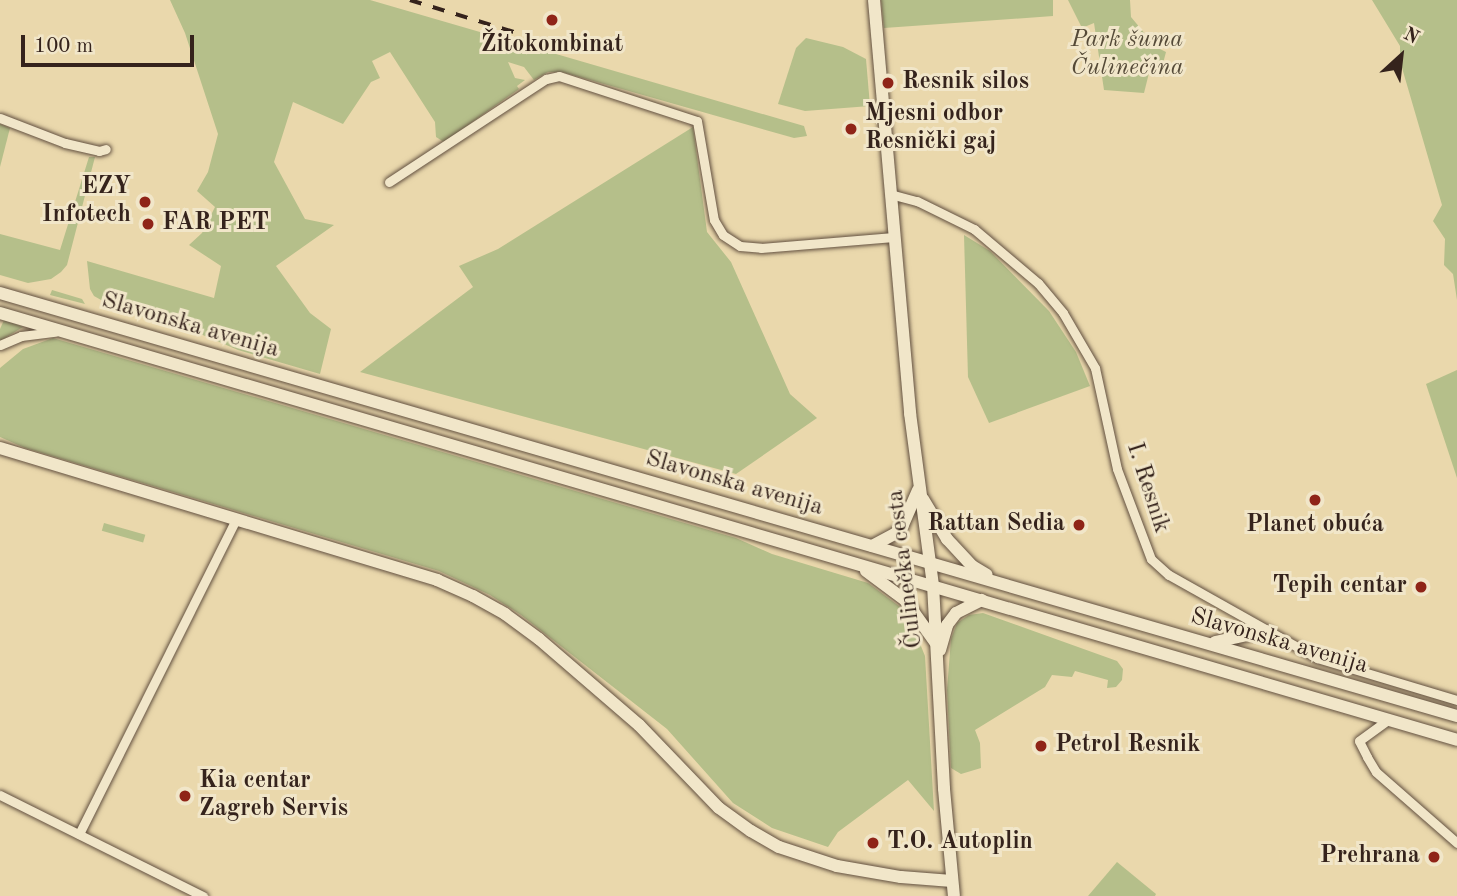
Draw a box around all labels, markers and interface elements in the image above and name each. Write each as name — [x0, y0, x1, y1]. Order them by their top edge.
marker: Žitokombinat — [544, 12, 560, 28]
scale bar — [24, 21, 198, 65]
north arrow — [1366, 21, 1436, 91]
text: N — [1400, 25, 1422, 49]
park label: Park šuma Čulinečina — [1070, 27, 1184, 83]
place label: Žitokombinat — [481, 32, 623, 60]
text: 100 m — [34, 36, 93, 57]
place label: Resnik silos — [902, 69, 1029, 97]
marker: Resnik silos — [880, 75, 896, 91]
place label: Mjesni odbor Resnički gaj — [865, 101, 1003, 157]
marker: Mjesni odbor Resnički gaj — [843, 121, 859, 137]
place label: EZY Infotech — [42, 174, 131, 230]
marker: EZY Infotech — [137, 194, 153, 210]
place label: FAR PET — [162, 210, 269, 238]
marker: FAR PET — [140, 216, 156, 232]
street label: Slavonska avenija — [98, 287, 282, 365]
street label: I. Resnik — [1119, 439, 1175, 537]
street label: Slavonska avenija — [642, 445, 826, 523]
street label: Čulinečka cesta — [882, 488, 930, 650]
marker: Planet obuća — [1307, 492, 1323, 508]
place label: Rattan Sedia — [927, 511, 1065, 539]
place label: Planet obuća — [1246, 512, 1384, 540]
marker: Rattan Sedia — [1071, 517, 1087, 533]
place label: Tepih centar — [1272, 573, 1407, 601]
marker: Tepih centar — [1413, 579, 1429, 595]
street label: Slavonska avenija — [1187, 603, 1371, 681]
place label: Petrol Resnik — [1055, 732, 1200, 760]
marker: Petrol Resnik — [1033, 738, 1049, 754]
place label: Kia centar Zagreb Servis — [199, 768, 348, 824]
marker: Kia centar Zagreb Servis — [177, 788, 193, 804]
place label: T.O. Autoplin — [887, 829, 1033, 857]
marker: T.O. Autoplin — [865, 835, 881, 851]
place label: Prehrana — [1320, 843, 1420, 871]
marker: Prehrana — [1426, 849, 1442, 865]

